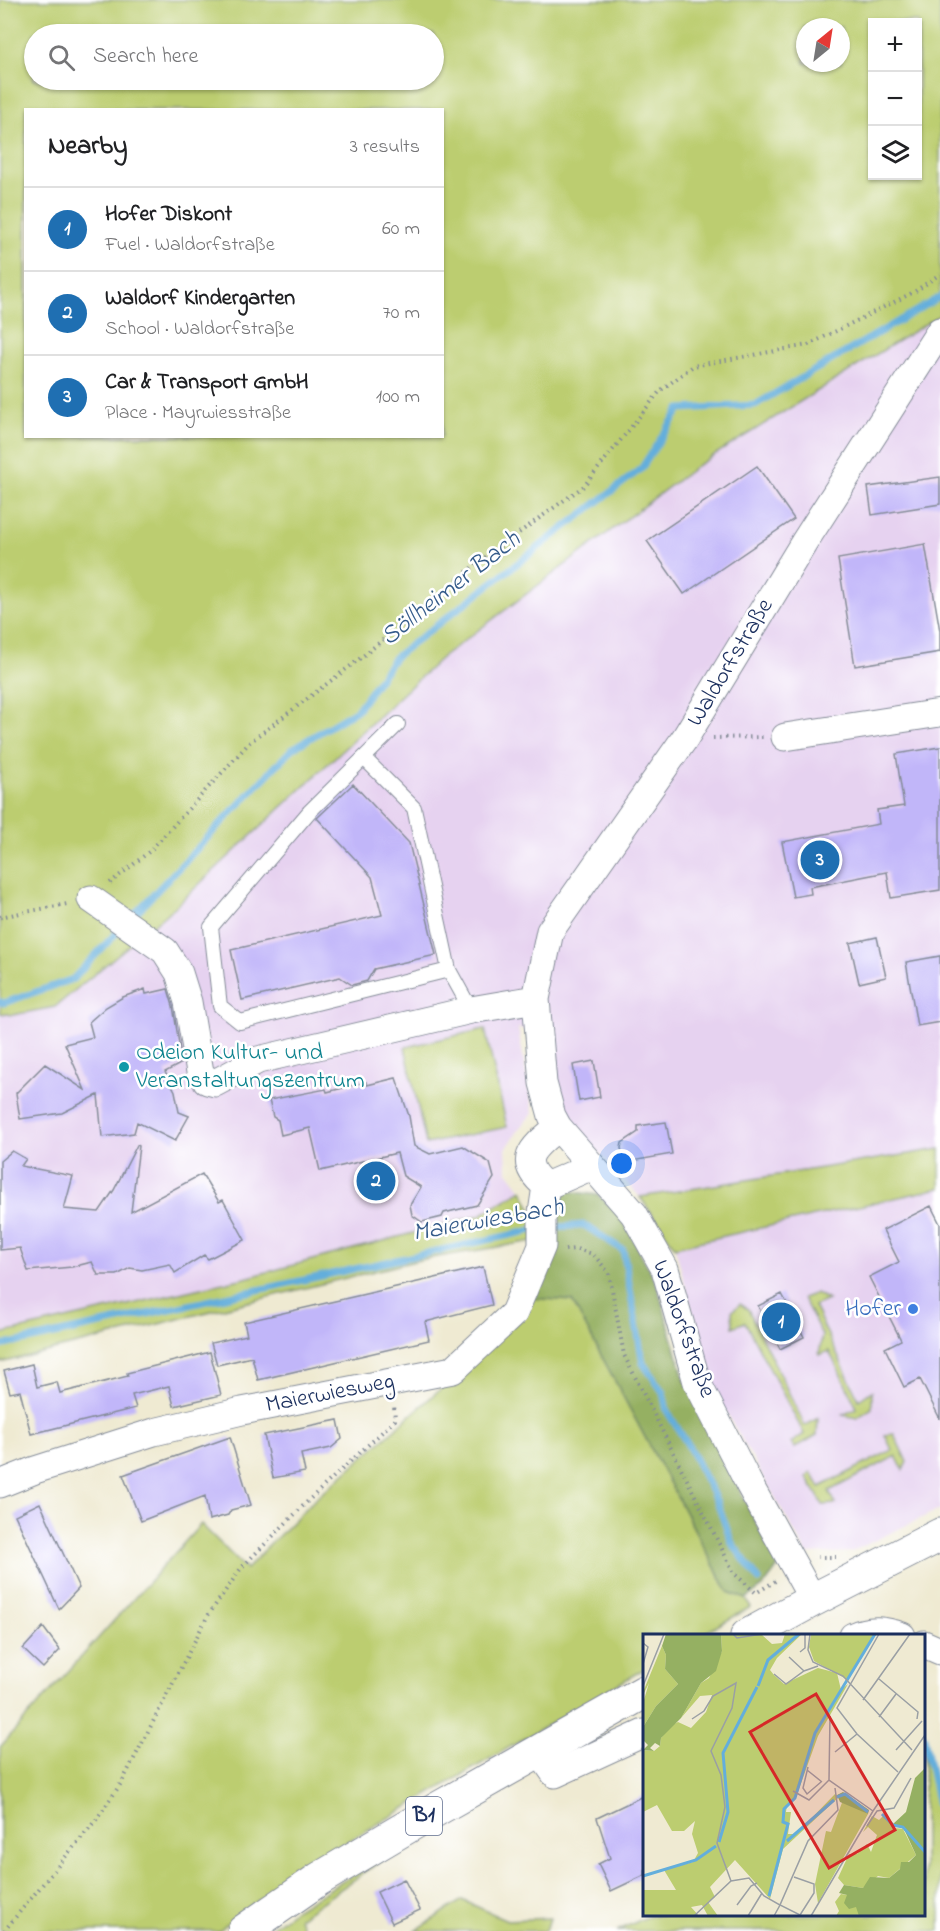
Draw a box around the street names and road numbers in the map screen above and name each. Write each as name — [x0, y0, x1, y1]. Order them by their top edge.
street label: Waldorfstraße — [679, 592, 783, 734]
street label: Waldorfstraße — [642, 1255, 724, 1403]
street label: Maierwiesweg — [263, 1364, 397, 1424]
road number: B1 — [406, 1797, 442, 1835]

